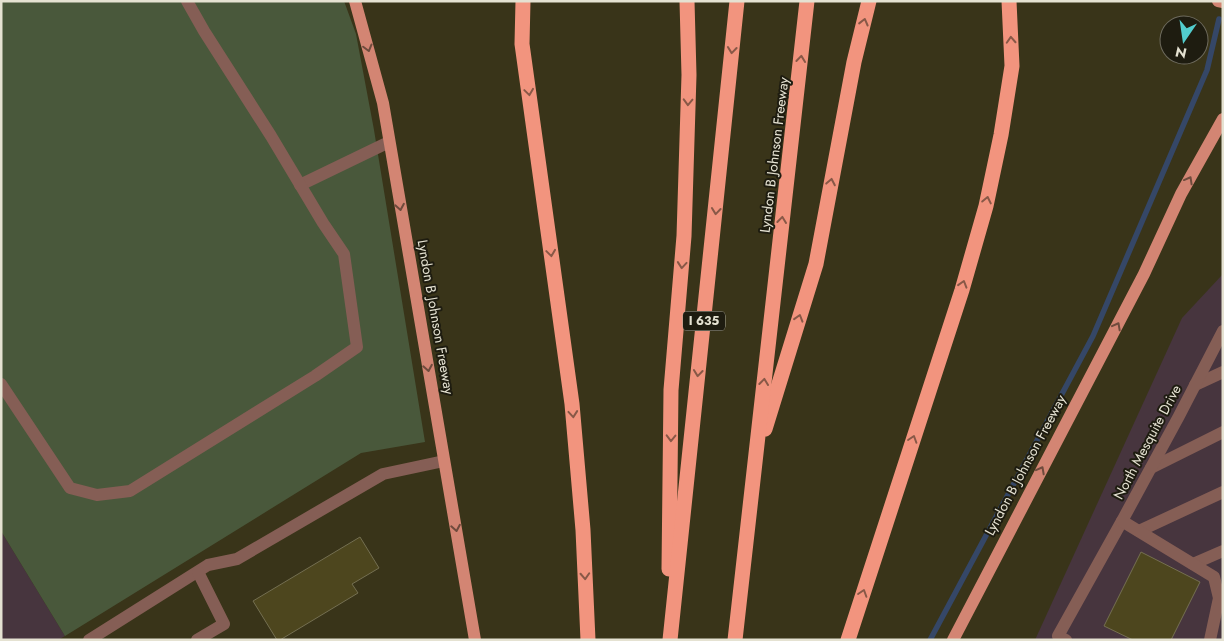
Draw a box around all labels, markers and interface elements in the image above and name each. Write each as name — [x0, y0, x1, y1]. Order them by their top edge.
north arrow — [1159, 15, 1209, 65]
one-way arrow — [858, 19, 868, 27]
one-way arrow — [1005, 36, 1016, 44]
text: N — [1173, 42, 1189, 64]
one-way arrow — [362, 44, 373, 53]
one-way arrow — [727, 46, 738, 54]
one-way arrow — [795, 55, 806, 63]
street label: Lyndon B Johnson Freeway — [755, 75, 794, 234]
one-way arrow — [523, 89, 534, 97]
one-way arrow — [683, 99, 693, 107]
one-way arrow — [1183, 176, 1193, 185]
one-way arrow — [826, 177, 836, 186]
one-way arrow — [982, 196, 992, 205]
one-way arrow — [395, 203, 405, 212]
one-way arrow — [711, 208, 722, 216]
one-way arrow — [776, 216, 787, 224]
street label: Lyndon B Johnson Freeway — [413, 238, 460, 397]
one-way arrow — [546, 249, 556, 257]
one-way arrow — [677, 261, 688, 269]
one-way arrow — [958, 281, 968, 289]
road number: I 635 — [683, 312, 725, 331]
one-way arrow — [794, 314, 804, 323]
one-way arrow — [1111, 322, 1121, 331]
one-way arrow — [422, 363, 432, 372]
one-way arrow — [693, 369, 704, 377]
one-way arrow — [758, 378, 769, 386]
street label: North Mesquite Drive — [1108, 381, 1186, 503]
street label: Lyndon B Johnson Freeway — [979, 390, 1071, 539]
one-way arrow — [567, 410, 578, 418]
one-way arrow — [666, 435, 676, 443]
one-way arrow — [907, 435, 917, 444]
one-way arrow — [1035, 466, 1045, 475]
one-way arrow — [450, 523, 460, 532]
one-way arrow — [580, 572, 591, 580]
one-way arrow — [857, 590, 867, 598]

